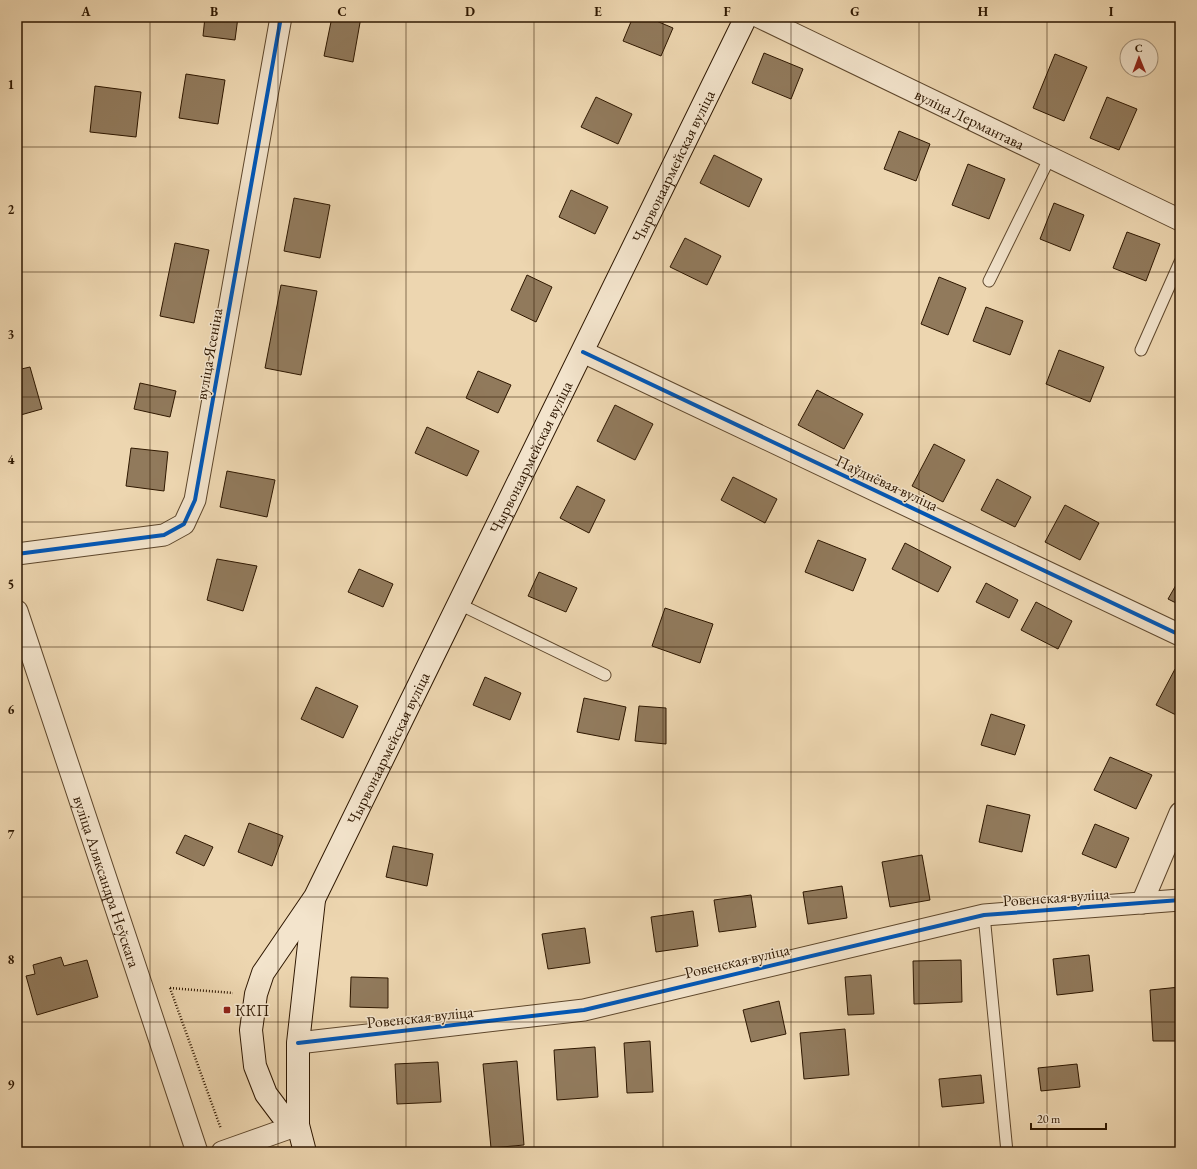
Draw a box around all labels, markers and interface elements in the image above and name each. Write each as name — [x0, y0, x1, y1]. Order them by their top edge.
text: A — [80, 3, 91, 20]
text: B — [210, 3, 218, 20]
text: C — [337, 3, 347, 20]
text: D — [465, 3, 475, 20]
text: E — [594, 3, 602, 20]
text: F — [723, 3, 731, 20]
text: G — [850, 3, 860, 20]
text: H — [978, 3, 989, 20]
text: I — [1109, 3, 1114, 20]
north arrow — [1119, 38, 1159, 78]
text: С — [1135, 41, 1143, 55]
text: 1 — [8, 76, 15, 93]
street label: вуліца Лермантава — [911, 83, 1029, 154]
street label: Чырвонаармейская вуліца — [627, 86, 720, 246]
text: 2 — [8, 201, 15, 218]
street label: вуліца Ясеніна — [191, 306, 227, 401]
text: 3 — [8, 326, 15, 343]
street label: Чырвонаармейская вуліца — [484, 377, 577, 537]
street label: Паўднёвая вуліца — [832, 450, 942, 516]
text: 4 — [8, 451, 15, 468]
text: 5 — [8, 576, 14, 593]
street label: Чырвонаармейская вуліца — [342, 668, 435, 828]
text: 6 — [8, 701, 15, 718]
street label: вуліца Аляксандра Неўскага — [69, 793, 146, 971]
text: 7 — [8, 826, 15, 843]
street label: Ровенская вуліца — [1002, 883, 1111, 911]
street label: Ровенская вуліца — [682, 939, 792, 983]
text: 8 — [8, 951, 15, 968]
place label: ККП — [235, 1000, 269, 1021]
street label: Ровенская вуліца — [366, 1001, 475, 1033]
marker: ККП — [222, 1005, 232, 1015]
text: 9 — [8, 1076, 15, 1093]
scale bar — [1031, 1105, 1106, 1131]
text: 20 m — [1037, 1111, 1061, 1127]

